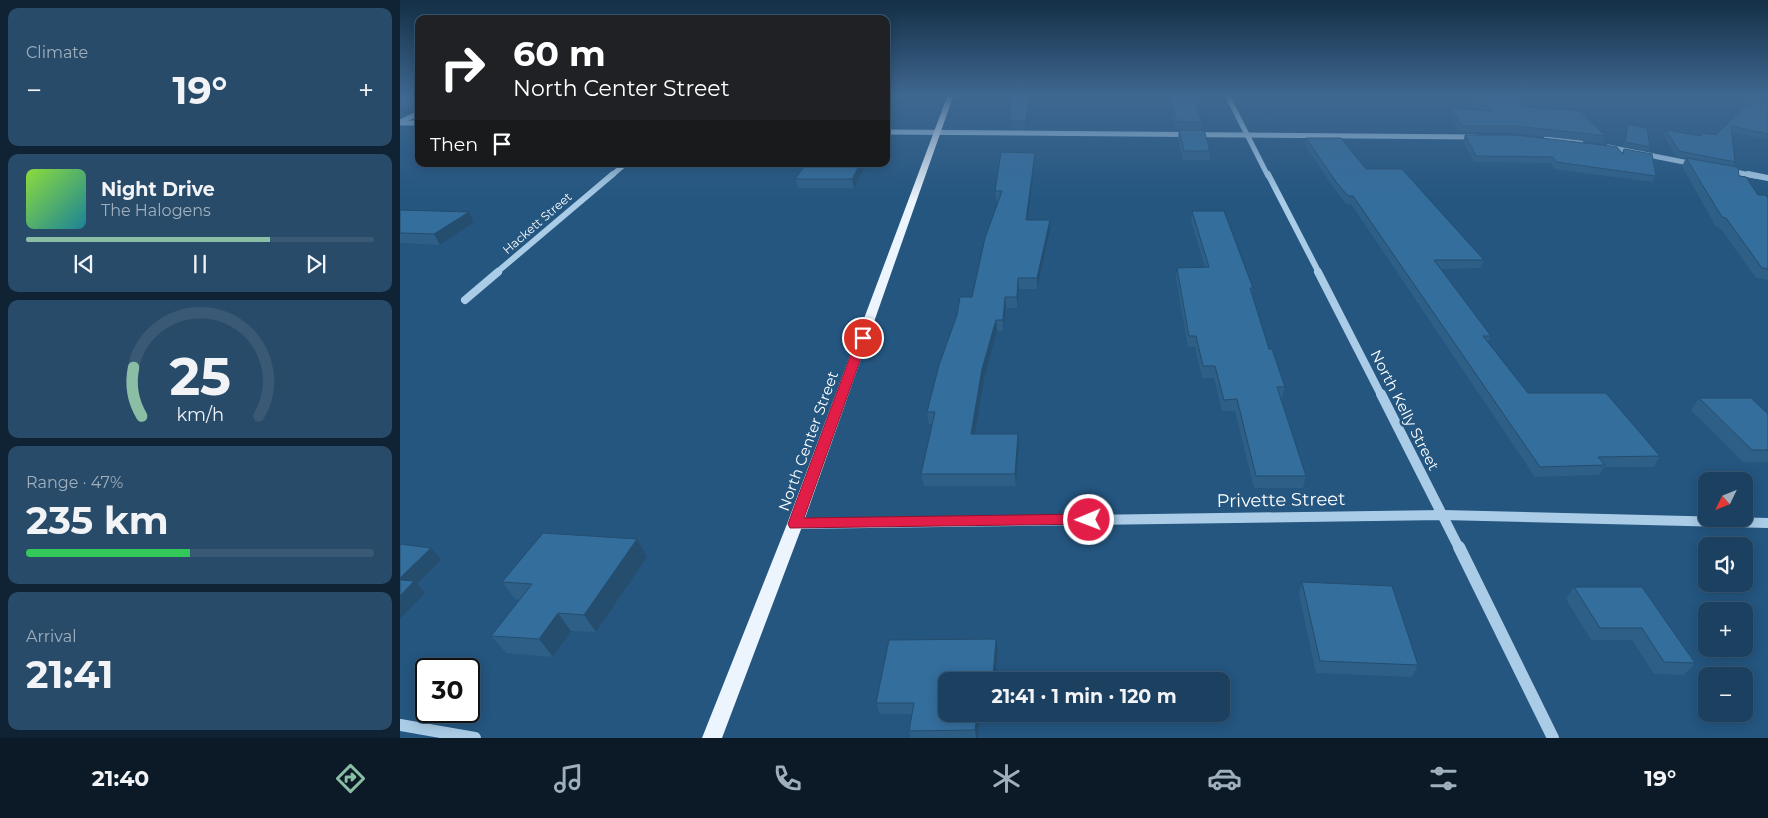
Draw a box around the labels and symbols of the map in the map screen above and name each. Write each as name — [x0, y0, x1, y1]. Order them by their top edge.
street label: Hackett Street — [499, 189, 575, 257]
pin — [842, 317, 884, 359]
street label: North Kelly Street — [1366, 347, 1444, 473]
street label: North Center Street — [774, 368, 842, 514]
north arrow — [1698, 472, 1752, 528]
street label: Privette Street — [1216, 488, 1346, 512]
position arrow — [1062, 493, 1114, 545]
speed limit sign: 30 — [415, 658, 480, 723]

